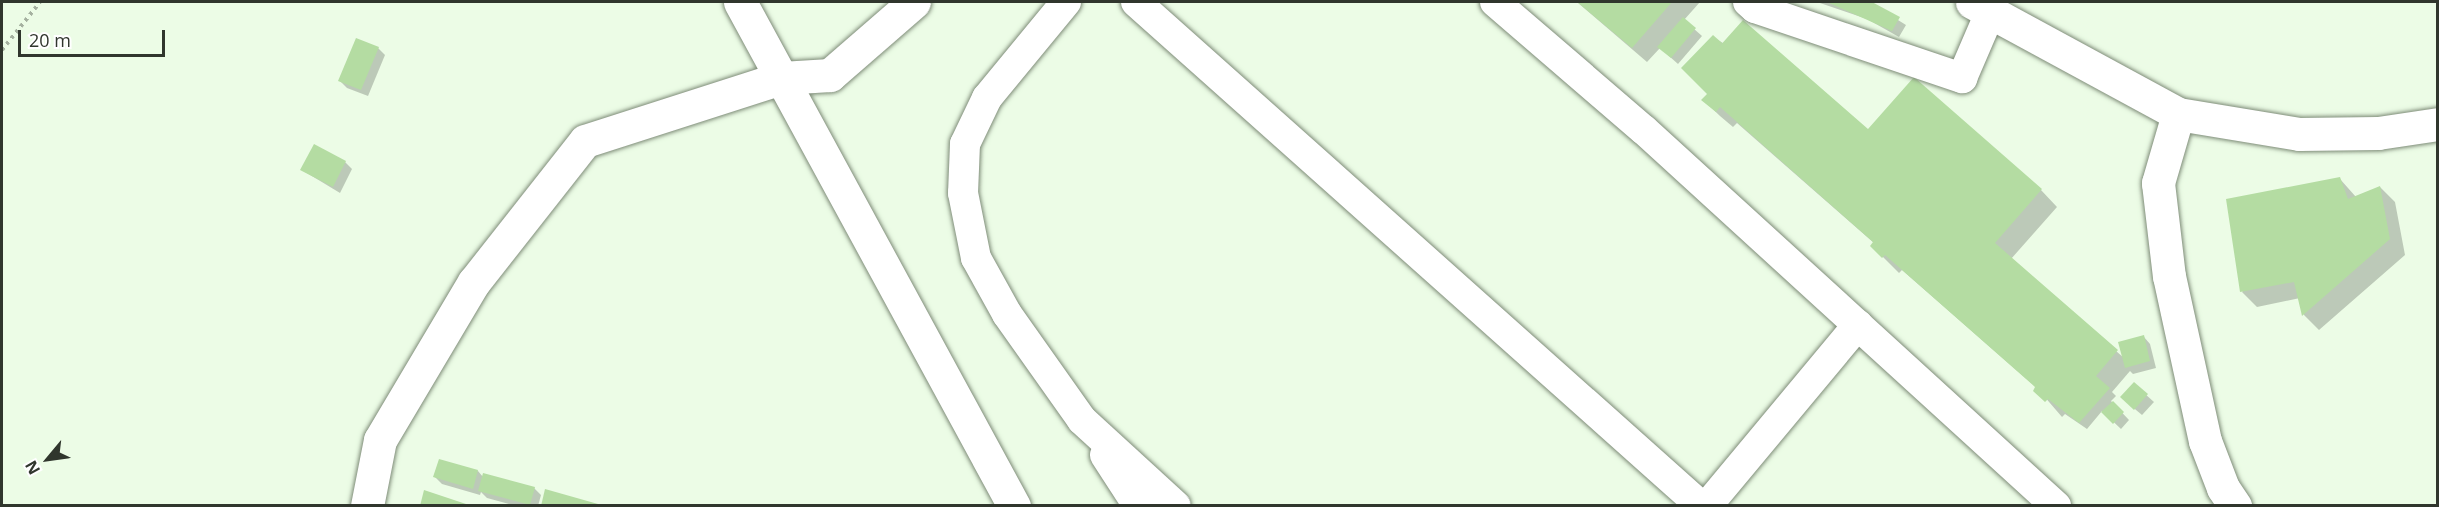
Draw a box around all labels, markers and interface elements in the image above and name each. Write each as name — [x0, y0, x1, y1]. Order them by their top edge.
scale bar — [21, 18, 168, 56]
text: 20 m — [29, 28, 71, 52]
north arrow — [18, 429, 78, 489]
text: N — [19, 457, 45, 479]

